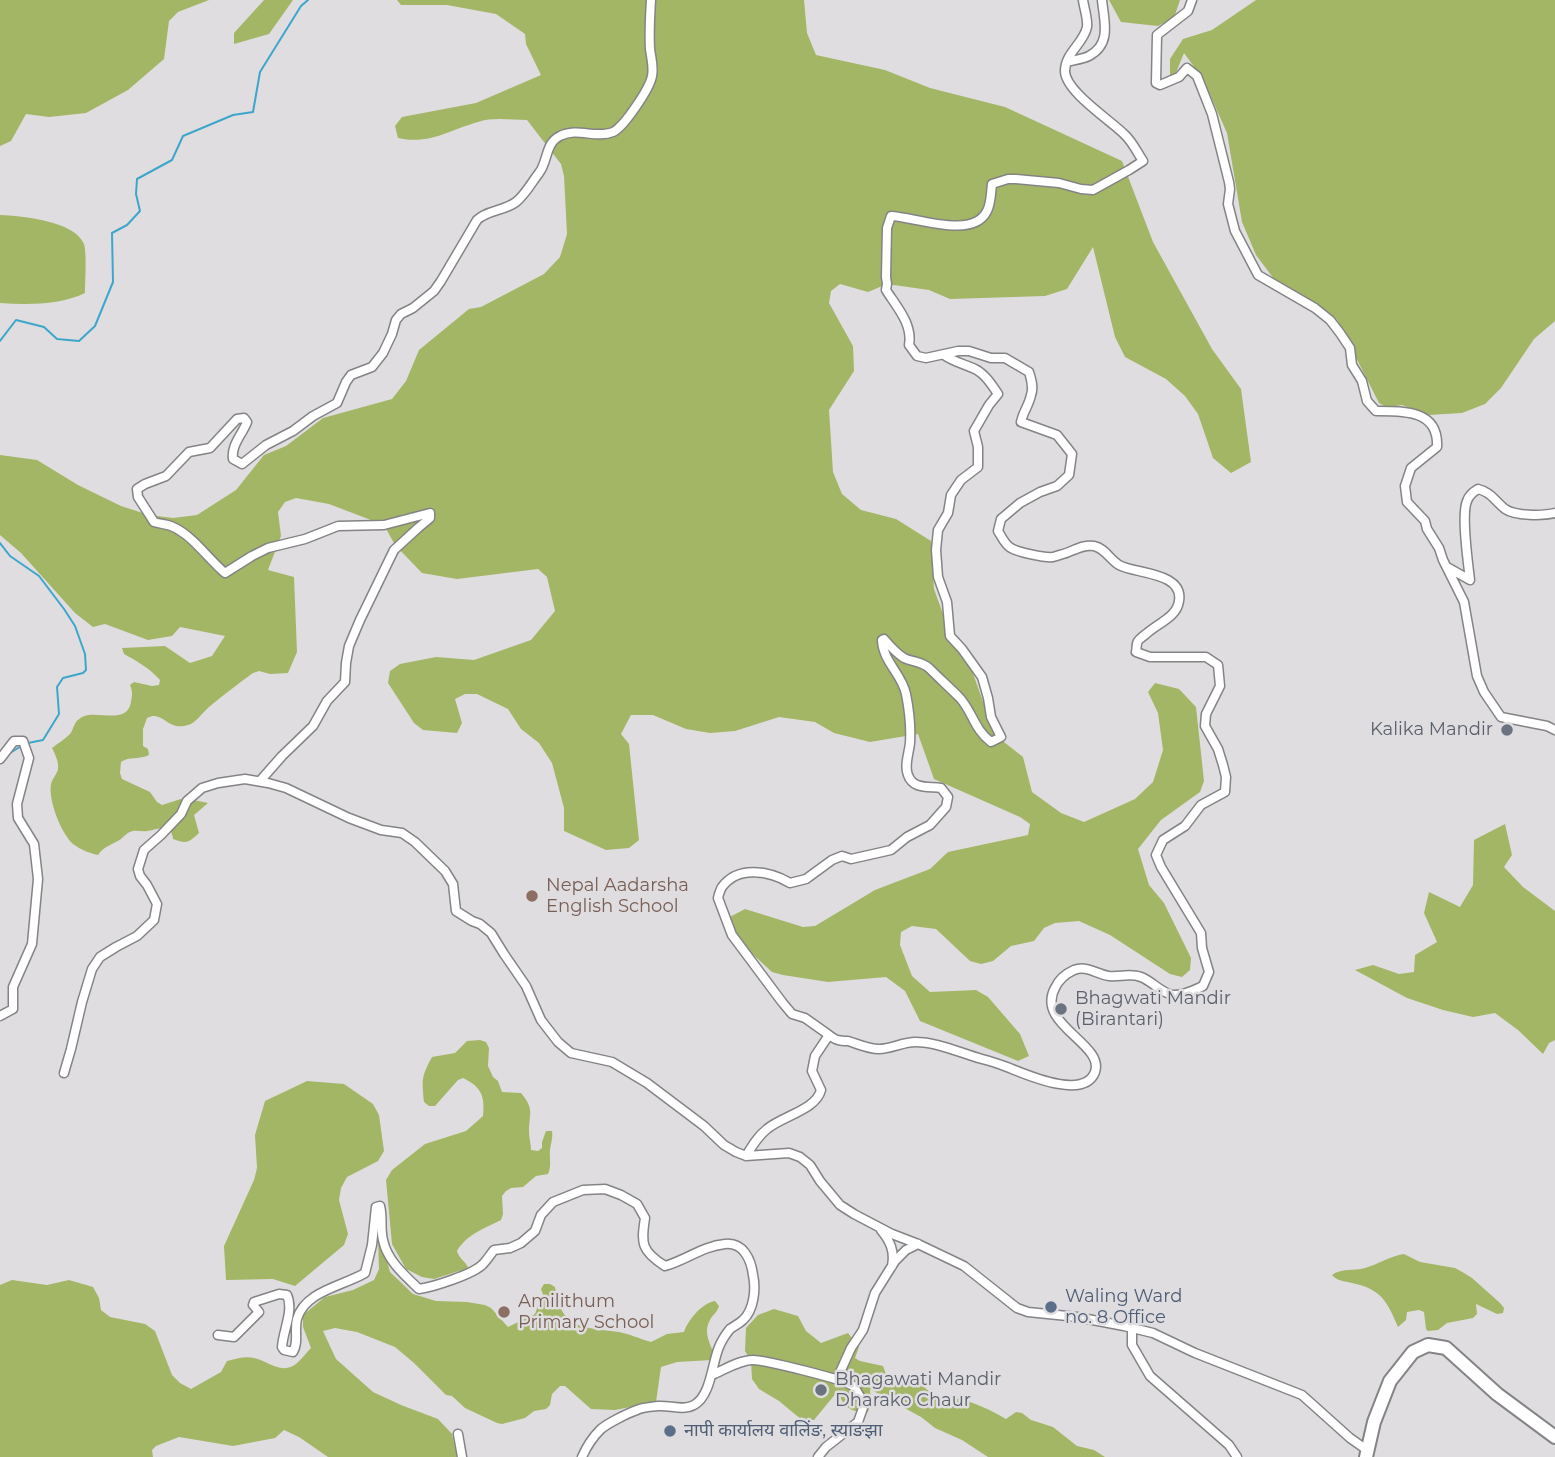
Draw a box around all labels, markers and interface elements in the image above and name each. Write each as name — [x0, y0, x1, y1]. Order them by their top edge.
place label: Kalika Mandir — [1370, 719, 1493, 741]
marker: Kalika Mandir — [1499, 722, 1515, 738]
place label: Nepal Aadarsha English School — [546, 875, 689, 917]
marker: Nepal Aadarsha English School — [524, 888, 540, 904]
place label: Bhagwati Mandir (Birantari) — [1075, 988, 1231, 1030]
marker: Bhagwati Mandir (Birantari) — [1053, 1001, 1069, 1017]
place label: Waling Ward no. 8 Office — [1065, 1286, 1182, 1328]
place label: Amilithum Primary School — [518, 1291, 654, 1334]
marker: Waling Ward no. 8 Office — [1043, 1299, 1059, 1315]
marker: Amilithum Primary School — [496, 1304, 512, 1320]
place label: Bhagawati Mandir Dharako Chaur — [835, 1369, 1001, 1412]
marker: Bhagawati Mandir Dharako Chaur — [813, 1382, 829, 1398]
place label: नापी कार्यालय वालिंङ, स्याङझा — [684, 1420, 883, 1442]
marker: नापी कार्यालय वालिंङ, स्याङझा — [662, 1423, 678, 1439]

